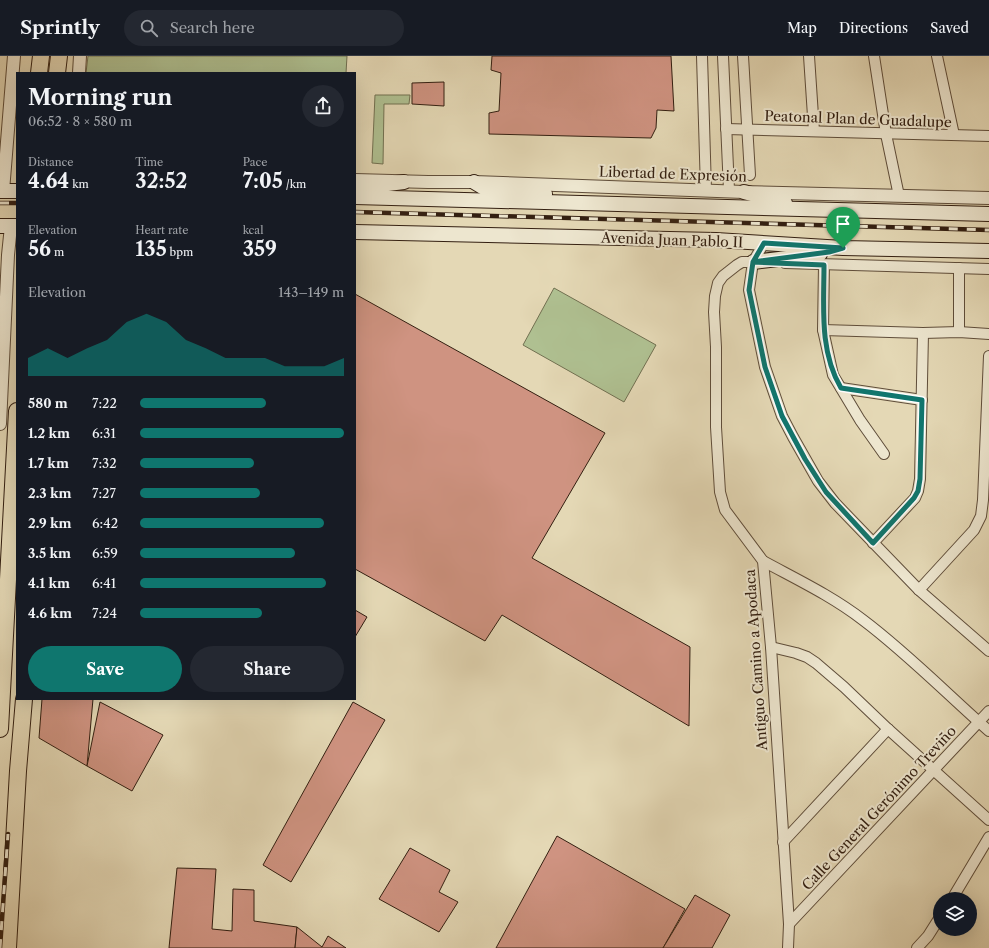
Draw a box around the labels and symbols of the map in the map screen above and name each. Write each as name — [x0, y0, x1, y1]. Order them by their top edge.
street label: Peatonal Plan de Guadalupe — [764, 107, 952, 131]
street label: Libertad de Expresión — [599, 162, 748, 186]
pin — [826, 207, 860, 248]
street label: Avenida Juan Pablo II — [600, 228, 743, 251]
street label: Antiguo Camino a Apodaca — [741, 568, 771, 752]
street label: Calle General Gerónimo Treviño — [798, 722, 960, 894]

